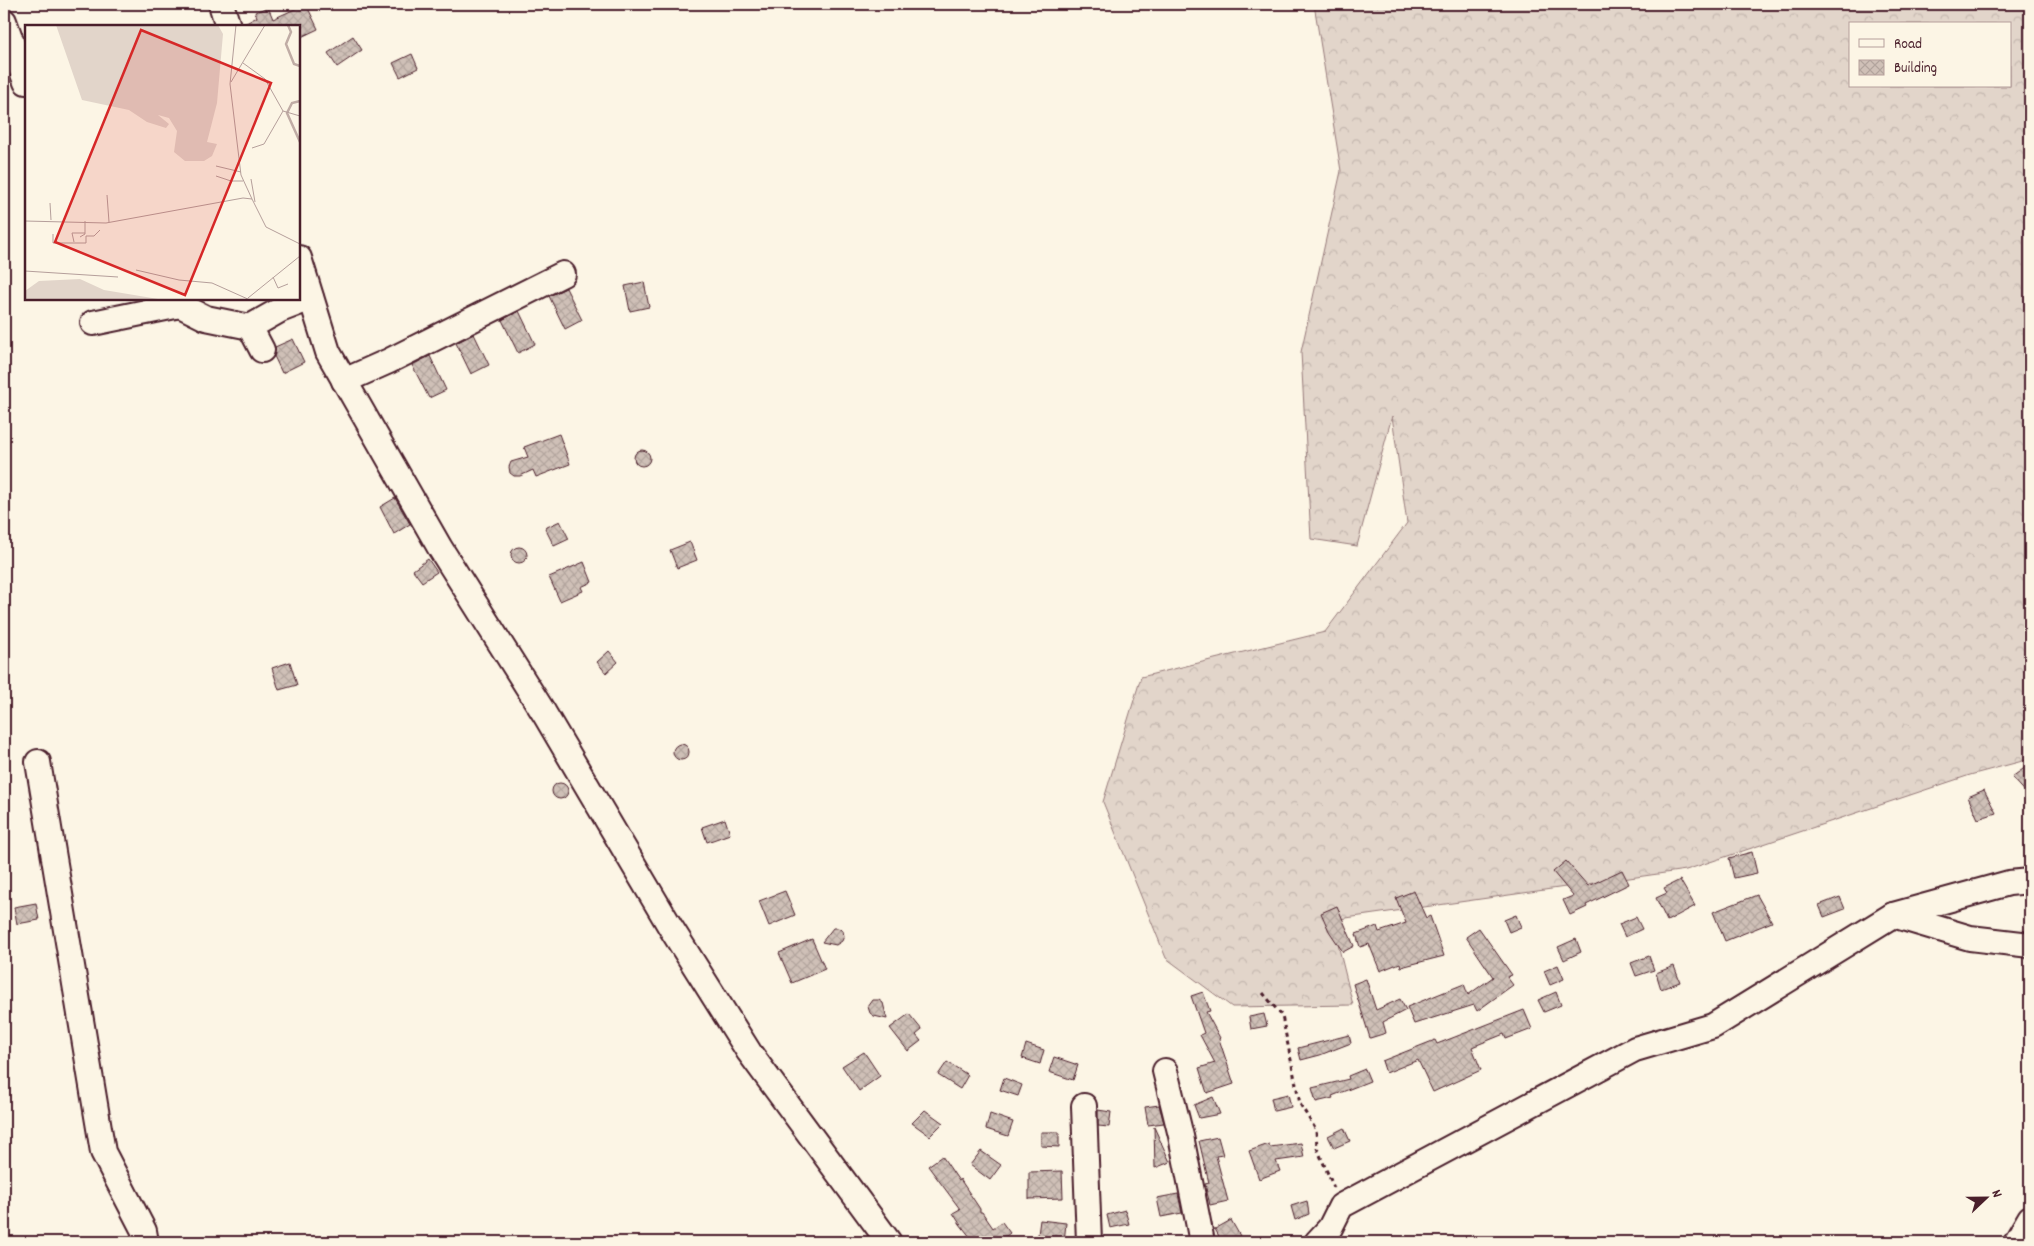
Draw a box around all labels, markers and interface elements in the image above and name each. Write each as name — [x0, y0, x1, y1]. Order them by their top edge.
legend — [1849, 22, 2012, 88]
inset map — [25, 25, 300, 300]
text: Road — [1894, 34, 1922, 56]
text: Building — [1894, 58, 1937, 80]
north arrow — [1962, 1174, 2012, 1224]
text: N — [1986, 1187, 2007, 1201]

